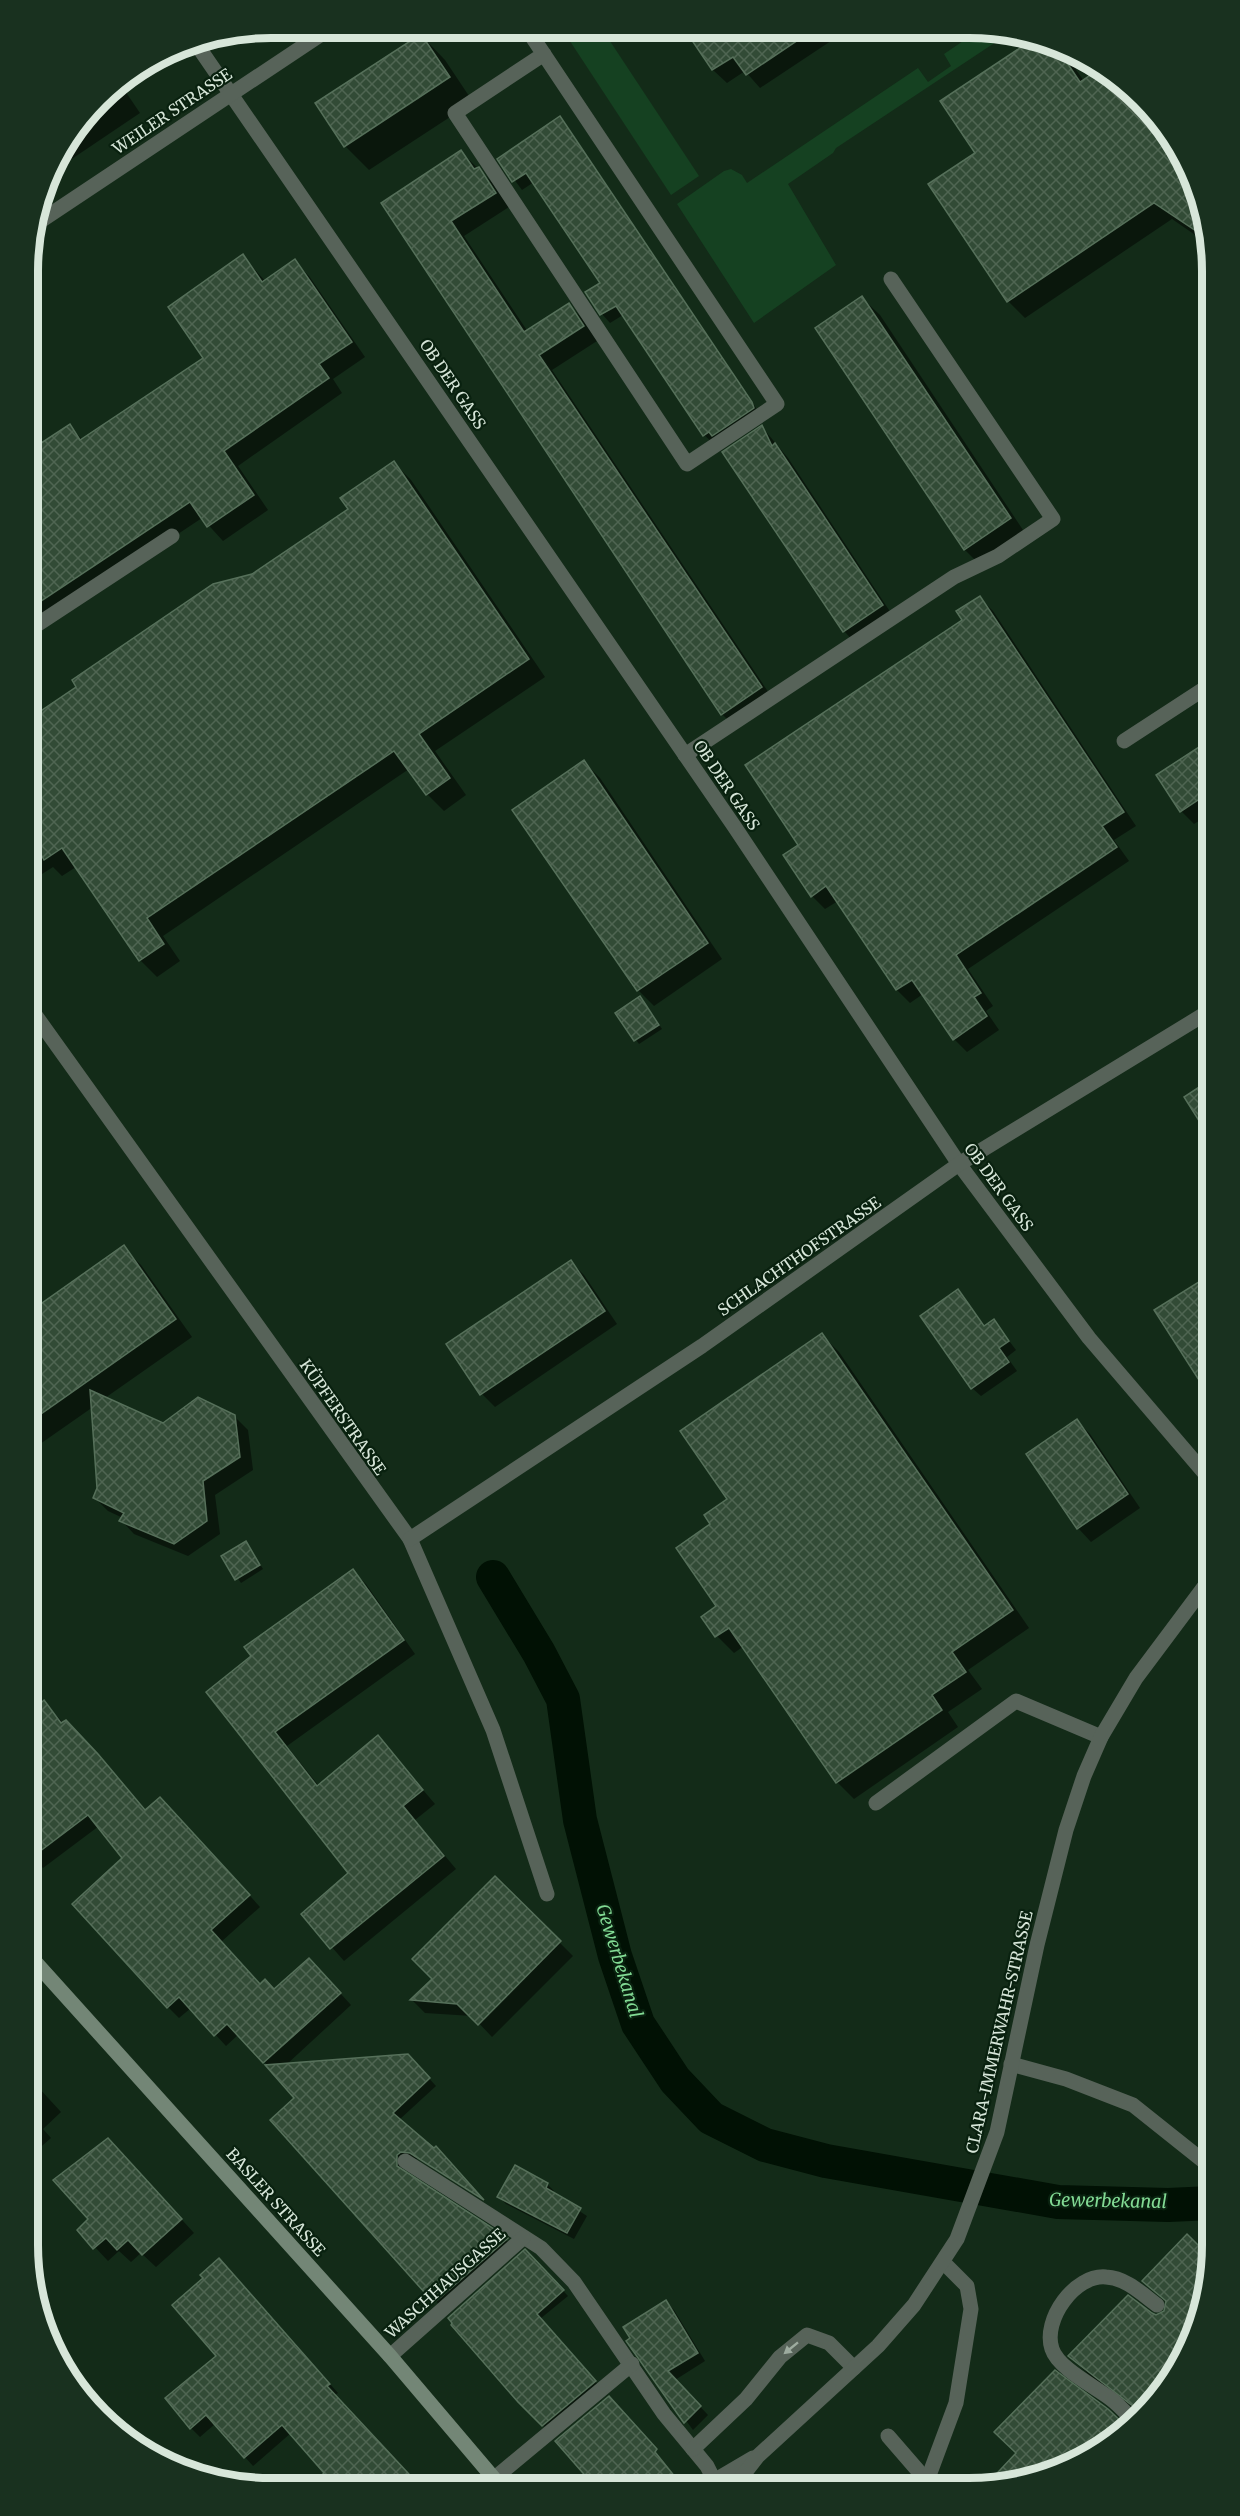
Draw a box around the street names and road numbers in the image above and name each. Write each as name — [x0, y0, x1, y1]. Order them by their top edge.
street label: WEILER STRASSE — [108, 63, 236, 159]
street label: OB DER GASS — [416, 335, 490, 433]
street label: OB DER GASS — [690, 736, 764, 834]
street label: OB DER GASS — [960, 1139, 1038, 1235]
street label: SCHLACHTHOFSTRASSE — [714, 1192, 885, 1320]
street label: KÜPFERSTRASSE — [296, 1355, 391, 1479]
street label: CLARA-IMMERWAHR-STRASSE — [961, 1908, 1037, 2155]
street label: BASLER STRASSE — [222, 2144, 330, 2261]
street label: WASCHHAUSGASSE — [380, 2223, 510, 2343]

